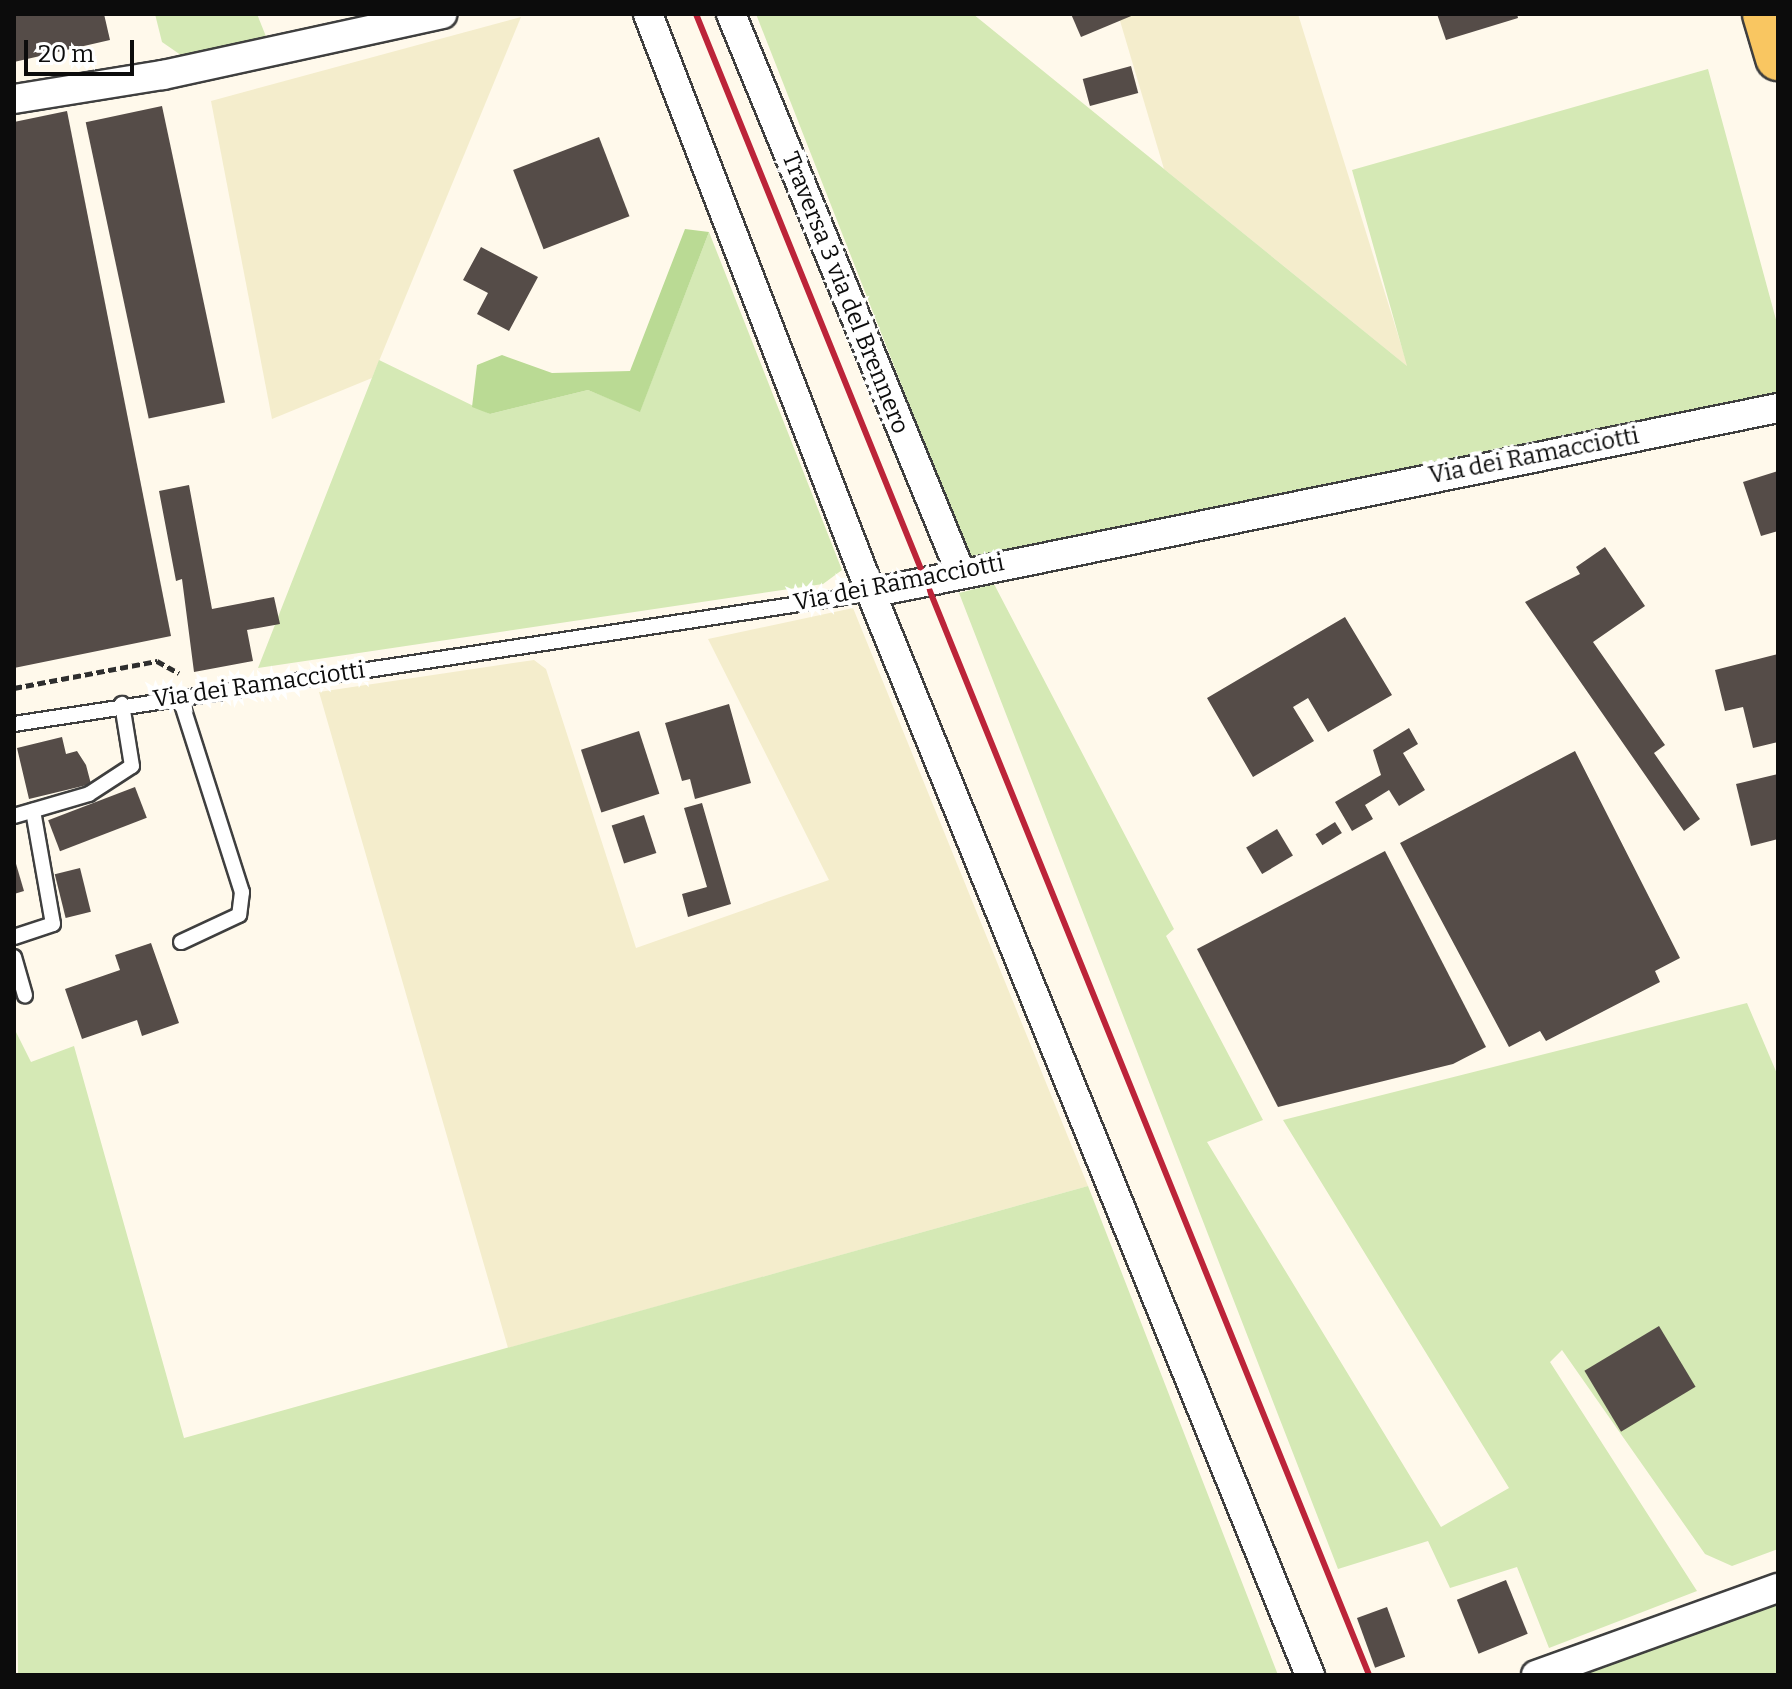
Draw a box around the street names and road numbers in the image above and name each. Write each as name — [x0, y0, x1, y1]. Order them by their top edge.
street label: Traversa 3 via del Brennero — [775, 148, 915, 438]
street label: Via dei Ramacciotti — [1426, 421, 1642, 491]
street label: Via dei Ramacciotti — [791, 548, 1007, 618]
street label: Via dei Ramacciotti — [151, 656, 367, 714]

